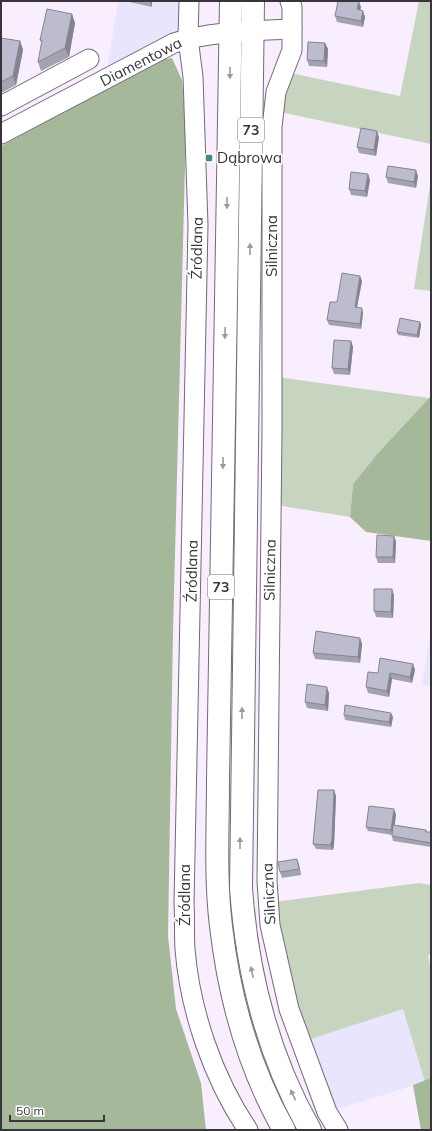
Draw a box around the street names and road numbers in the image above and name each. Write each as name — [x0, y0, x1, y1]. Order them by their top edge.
street label: Diamentowa — [97, 33, 185, 90]
road number: 73 — [238, 118, 264, 142]
street label: Silniczna — [262, 215, 281, 277]
street label: Źródlana — [186, 217, 207, 279]
street label: Silniczna — [259, 539, 280, 601]
street label: Źródlana — [181, 540, 202, 602]
road number: 73 — [208, 575, 234, 599]
street label: Silniczna — [257, 863, 280, 925]
street label: Źródlana — [175, 864, 194, 926]

